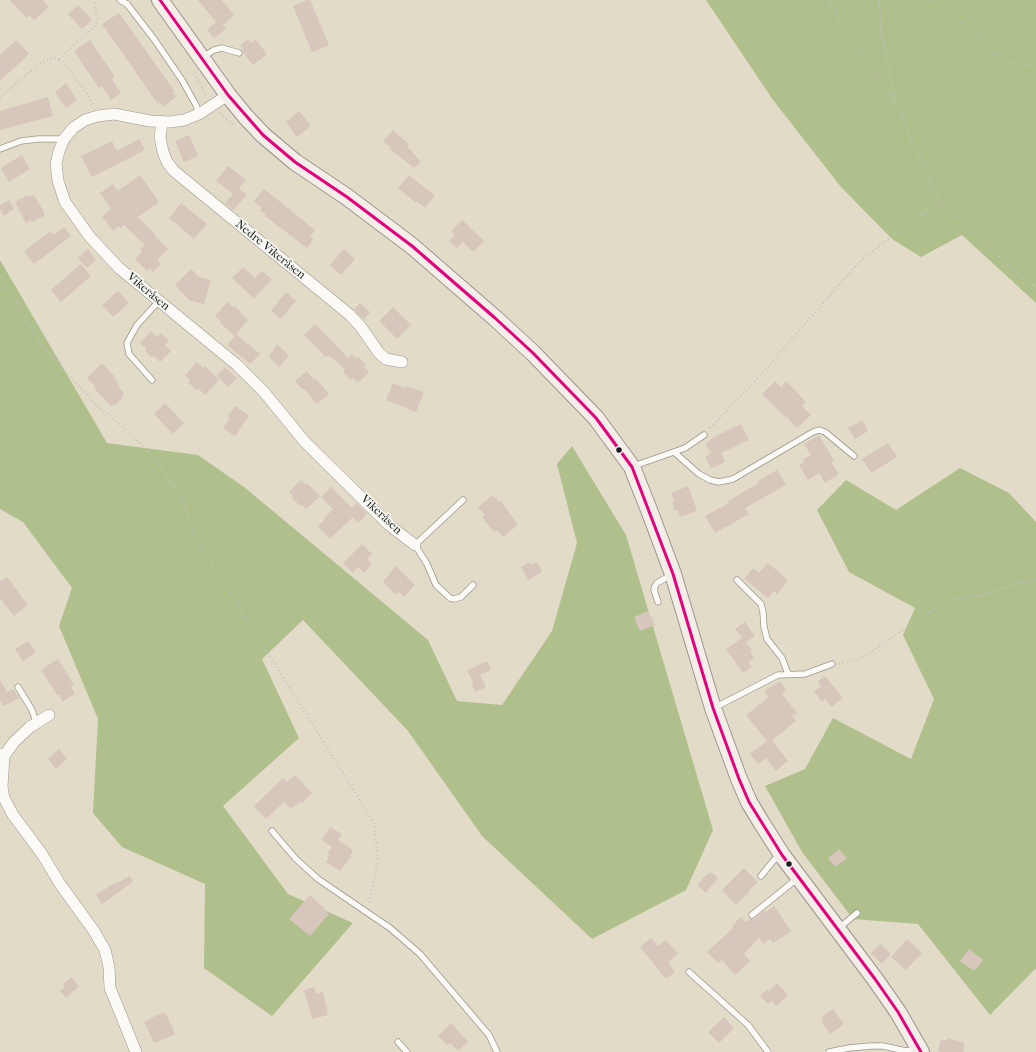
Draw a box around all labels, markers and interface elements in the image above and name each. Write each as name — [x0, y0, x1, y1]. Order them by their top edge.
street label: Nedre Vikeråsen — [232, 217, 308, 283]
street label: Vikeråsen — [124, 270, 172, 314]
unlabelled marker — [614, 445, 624, 455]
street label: Vikeråsen — [357, 492, 405, 538]
unlabelled marker — [784, 859, 794, 869]

